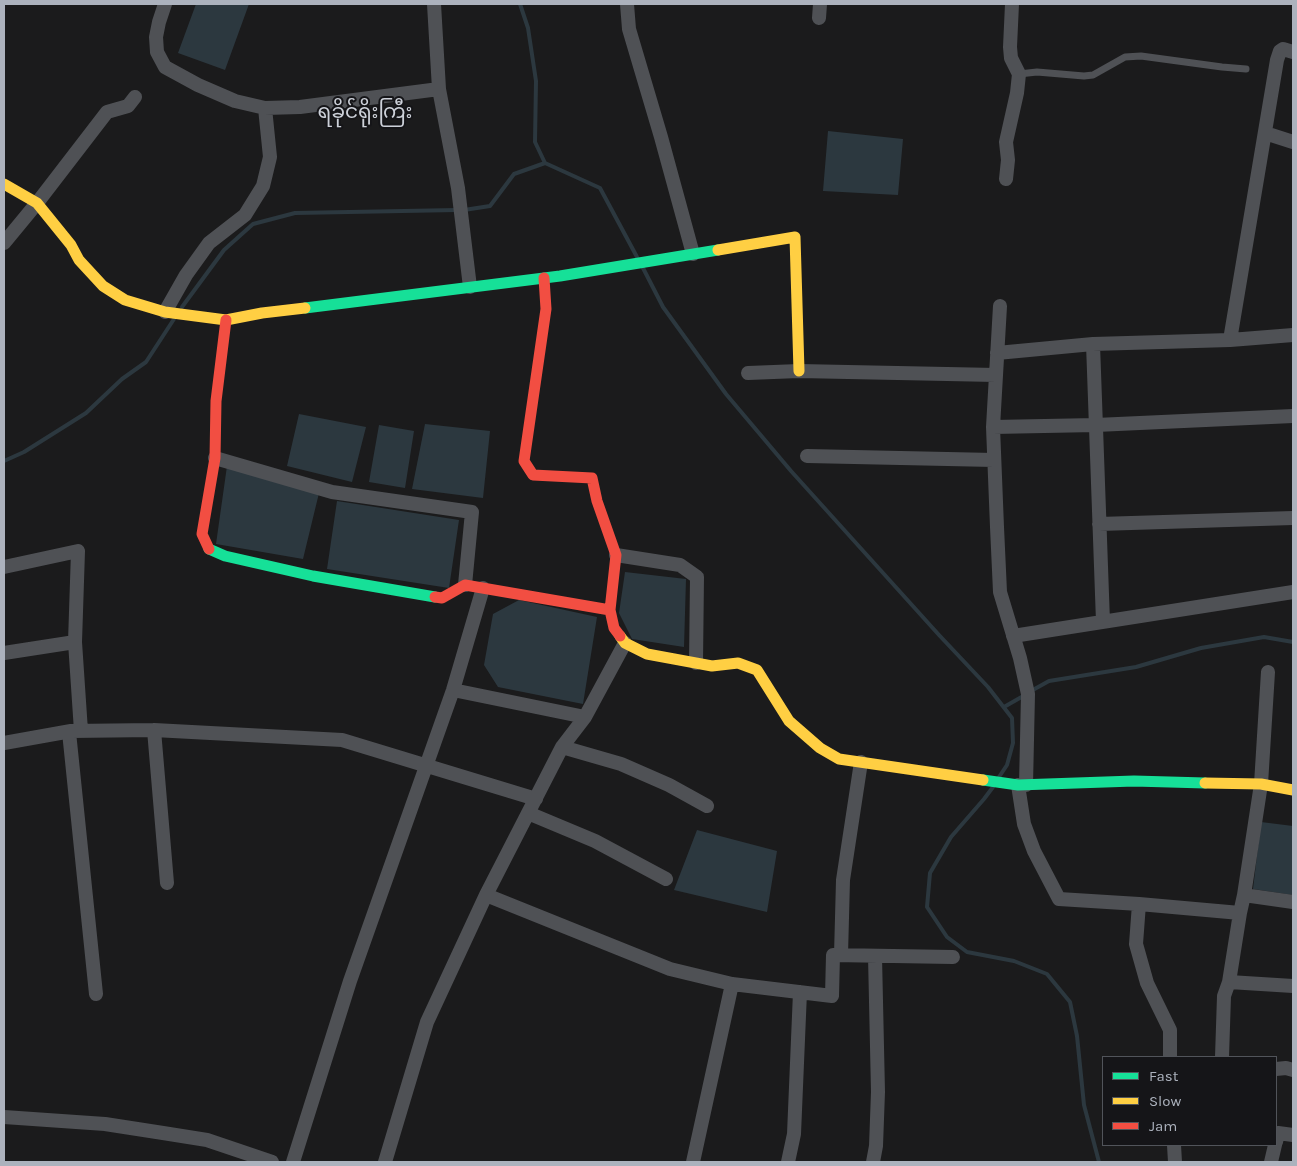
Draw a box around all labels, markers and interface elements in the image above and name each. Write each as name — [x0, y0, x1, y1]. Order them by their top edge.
district label: ရခိုင်ရိုးကြီး — [318, 100, 412, 124]
legend — [1102, 1056, 1277, 1146]
text: Fast — [1149, 1067, 1178, 1085]
text: Slow — [1149, 1092, 1181, 1110]
text: Jam — [1149, 1117, 1177, 1135]

